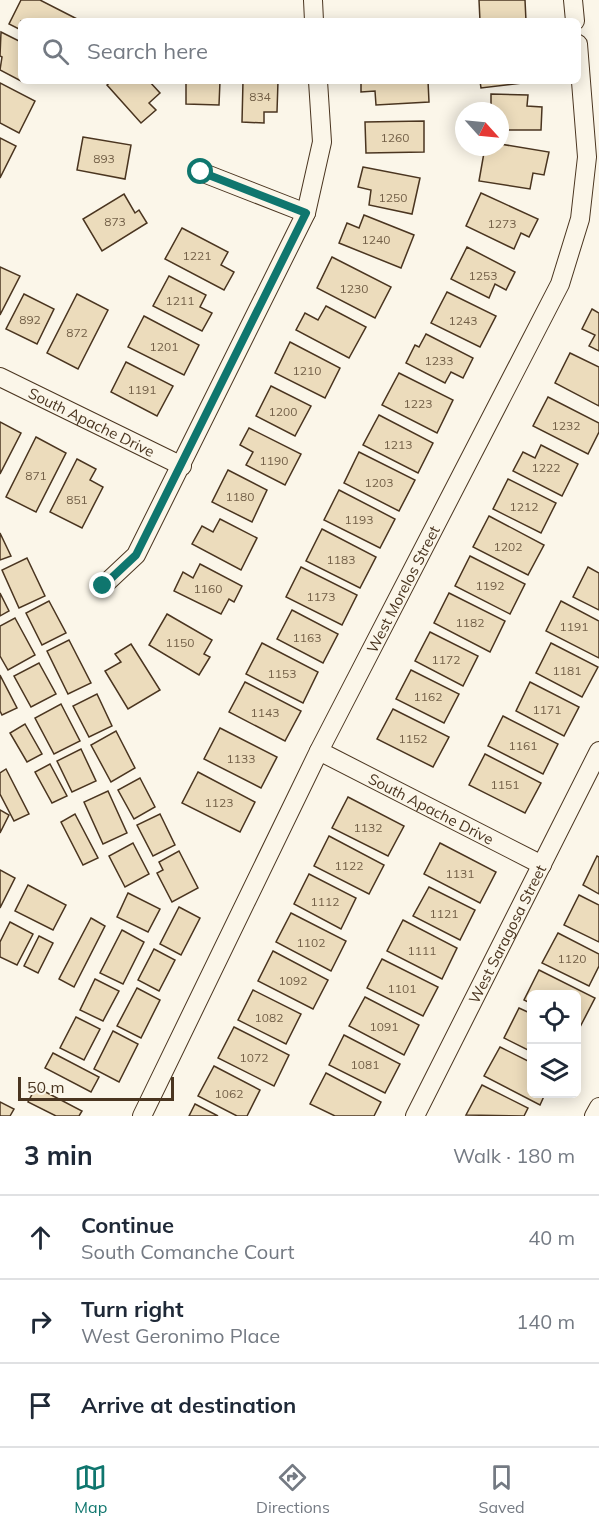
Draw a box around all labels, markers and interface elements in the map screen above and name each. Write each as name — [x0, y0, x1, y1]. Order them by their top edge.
search box — [18, 18, 581, 84]
icon: search — [39, 35, 72, 68]
text: Search here — [87, 37, 208, 65]
house number: 834 — [249, 89, 271, 104]
north arrow — [455, 102, 509, 156]
house number: 1260 — [381, 130, 409, 145]
house number: 893 — [93, 151, 115, 166]
route start — [187, 158, 213, 184]
house number: 1250 — [379, 190, 407, 205]
house number: 873 — [104, 214, 126, 229]
house number: 1273 — [488, 216, 516, 231]
house number: 1240 — [362, 232, 390, 247]
house number: 1221 — [183, 248, 211, 263]
house number: 1253 — [469, 268, 497, 283]
house number: 1230 — [340, 281, 368, 296]
house number: 1211 — [166, 293, 194, 308]
house number: 892 — [19, 312, 41, 327]
house number: 1243 — [449, 313, 477, 328]
house number: 872 — [66, 325, 88, 340]
house number: 1201 — [150, 339, 178, 354]
house number: 1233 — [425, 353, 453, 368]
house number: 1210 — [293, 363, 321, 378]
house number: 1191 — [128, 382, 156, 397]
street label: South Apache Drive — [25, 383, 158, 461]
house number: 1223 — [404, 396, 432, 411]
house number: 1200 — [269, 404, 297, 419]
house number: 1232 — [552, 418, 580, 433]
house number: 1213 — [384, 437, 412, 452]
house number: 1190 — [260, 453, 288, 468]
house number: 1222 — [532, 460, 560, 475]
house number: 871 — [25, 468, 47, 483]
house number: 1203 — [365, 475, 393, 490]
house number: 1180 — [226, 489, 254, 504]
house number: 851 — [66, 492, 88, 507]
house number: 1212 — [510, 499, 538, 514]
house number: 1193 — [345, 512, 373, 527]
street label: West Morelos Street — [362, 522, 443, 656]
house number: 1202 — [494, 539, 522, 554]
house number: 1183 — [327, 552, 355, 567]
route end — [89, 572, 115, 598]
house number: 1192 — [476, 578, 504, 593]
house number: 1160 — [194, 581, 222, 596]
house number: 1173 — [307, 589, 335, 604]
house number: 1182 — [456, 615, 484, 630]
house number: 1191 — [560, 619, 588, 634]
house number: 1163 — [293, 630, 321, 645]
house number: 1150 — [166, 635, 194, 650]
house number: 1172 — [432, 652, 460, 667]
house number: 1181 — [553, 663, 581, 678]
house number: 1153 — [268, 666, 296, 681]
house number: 1162 — [414, 689, 442, 704]
house number: 1171 — [533, 702, 561, 717]
house number: 1143 — [251, 705, 279, 720]
house number: 1152 — [399, 731, 427, 746]
house number: 1161 — [509, 738, 537, 753]
house number: 1133 — [227, 751, 255, 766]
street label: South Apache Drive — [365, 768, 497, 848]
house number: 1151 — [491, 777, 519, 792]
house number: 1123 — [205, 795, 233, 810]
house number: 1132 — [354, 820, 382, 835]
house number: 1122 — [335, 858, 363, 873]
street label: West Saragosa Street — [464, 861, 550, 1006]
house number: 1131 — [446, 866, 474, 881]
house number: 1112 — [311, 894, 339, 909]
house number: 1121 — [430, 906, 458, 921]
house number: 1102 — [297, 935, 325, 950]
house number: 1111 — [408, 943, 436, 958]
house number: 1120 — [558, 951, 586, 966]
house number: 1092 — [279, 973, 307, 988]
house number: 1101 — [388, 981, 416, 996]
map controls — [527, 990, 581, 1098]
button: locate — [527, 990, 581, 1044]
house number: 1082 — [255, 1010, 283, 1025]
house number: 1091 — [370, 1019, 398, 1034]
button: layers — [527, 1044, 581, 1098]
house number: 1072 — [240, 1050, 268, 1065]
house number: 1081 — [351, 1057, 379, 1072]
scale bar — [18, 1074, 174, 1102]
text: 50 m — [27, 1077, 64, 1097]
house number: 1062 — [215, 1086, 243, 1101]
text: 3 min — [24, 1139, 93, 1172]
text: Walk · 180 m — [453, 1143, 575, 1168]
text: Continue — [81, 1211, 174, 1239]
icon: ahead — [24, 1221, 57, 1254]
text: 40 m — [528, 1225, 575, 1250]
text: South Comanche Court — [81, 1239, 295, 1264]
text: Turn right — [81, 1295, 184, 1323]
icon: right — [24, 1305, 57, 1338]
text: 140 m — [516, 1309, 575, 1334]
text: West Geronimo Place — [81, 1323, 280, 1348]
icon: arrive — [24, 1389, 57, 1422]
text: Arrive at destination — [81, 1391, 296, 1419]
tab: Map — [74, 1461, 107, 1517]
tab: Directions — [256, 1461, 330, 1517]
tab: Saved — [479, 1461, 525, 1517]

